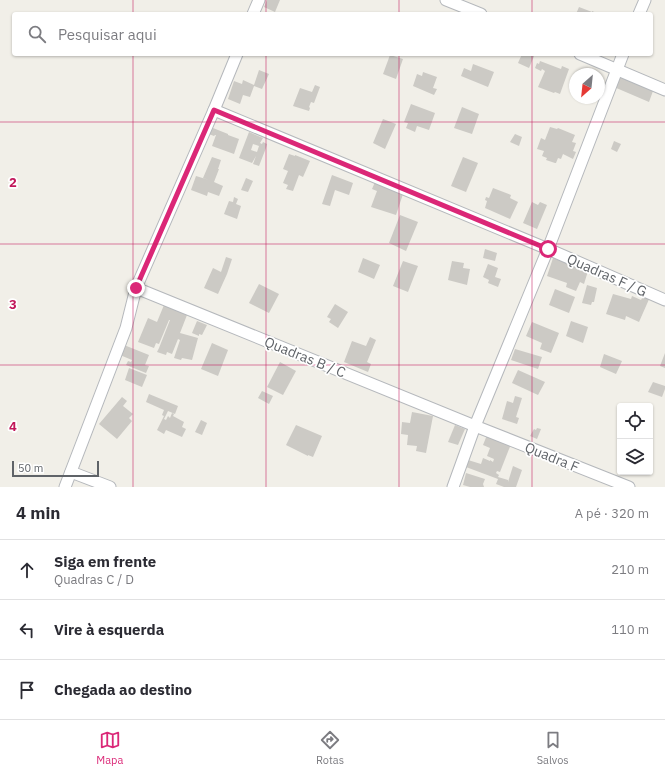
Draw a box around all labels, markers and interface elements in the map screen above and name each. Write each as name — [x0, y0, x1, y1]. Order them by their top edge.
search box — [12, 12, 653, 56]
icon: search — [26, 23, 48, 45]
text: Pesquisar aqui — [58, 25, 157, 44]
north arrow — [569, 68, 605, 104]
text: 2 — [9, 174, 17, 191]
route start — [539, 240, 557, 258]
street label: Quadras F / G — [564, 249, 650, 301]
route end — [127, 279, 145, 297]
text: 3 — [9, 296, 17, 313]
street label: Quadras B / C — [262, 333, 348, 382]
map controls — [617, 403, 653, 475]
button: locate — [617, 403, 653, 439]
text: 4 — [9, 418, 17, 435]
street label: Quadra F — [522, 438, 582, 476]
button: layers — [617, 439, 653, 475]
scale bar — [12, 459, 99, 478]
text: 50 m — [18, 461, 43, 475]
text: 4 min — [16, 502, 60, 524]
text: A pé · 320 m — [575, 505, 649, 522]
text: Siga em frente — [54, 552, 156, 571]
icon: ahead — [16, 559, 38, 581]
text: 210 m — [611, 561, 649, 578]
text: Quadras C / D — [54, 571, 134, 588]
icon: left — [16, 619, 38, 641]
text: Vire à esquerda — [54, 620, 164, 639]
text: 110 m — [611, 621, 649, 638]
icon: arrive — [16, 679, 38, 701]
text: Chegada ao destino — [54, 680, 192, 699]
tab: Mapa — [96, 729, 123, 767]
tab: Rotas — [316, 729, 344, 767]
tab: Salvos — [537, 729, 569, 767]

